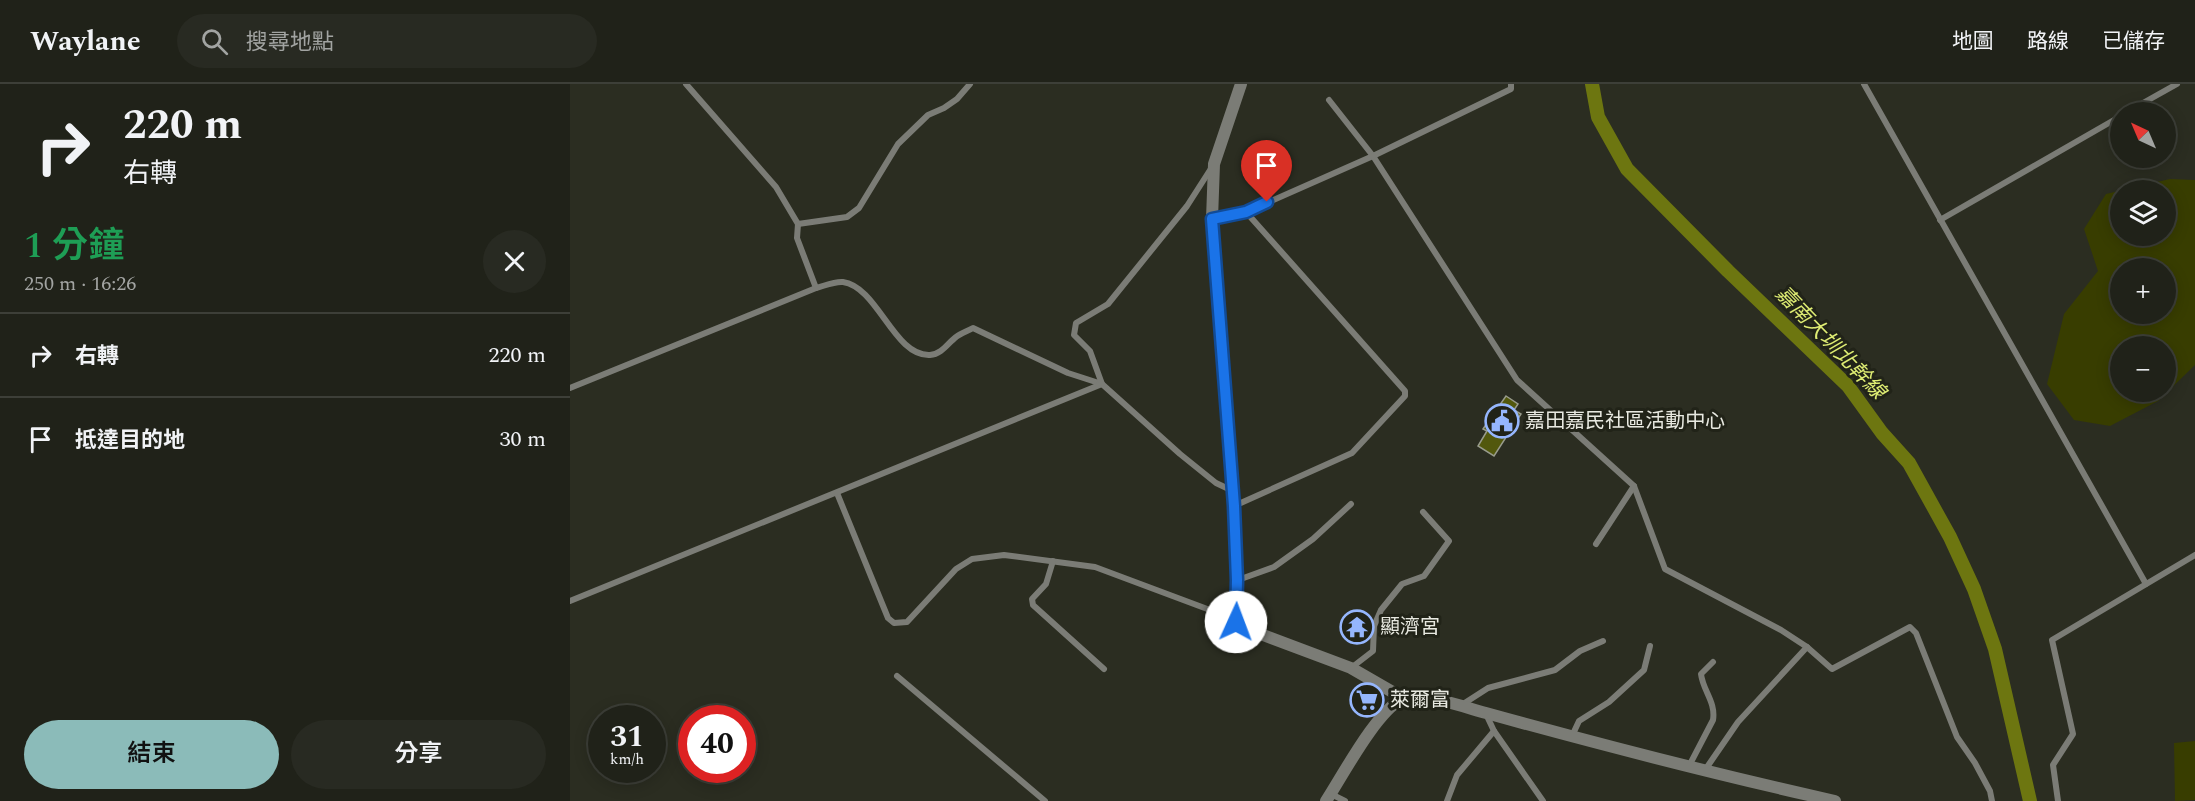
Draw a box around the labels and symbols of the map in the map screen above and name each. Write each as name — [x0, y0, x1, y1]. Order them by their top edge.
north arrow — [2110, 102, 2176, 168]
pin — [1241, 140, 1292, 202]
water label: 嘉南大圳北幹線 — [1767, 279, 1894, 408]
public building icon: 嘉田嘉民社區活動中心 — [1484, 403, 1520, 439]
place label: 嘉田嘉民社區活動中心 — [1525, 406, 1725, 436]
position arrow — [1204, 590, 1268, 654]
temple icon: 顯濟宮 — [1339, 609, 1375, 645]
place label: 顯濟宮 — [1380, 612, 1440, 642]
supermarket icon: 萊爾富 — [1349, 682, 1385, 718]
place label: 萊爾富 — [1390, 685, 1450, 715]
speed limit sign: 40 — [678, 705, 756, 783]

